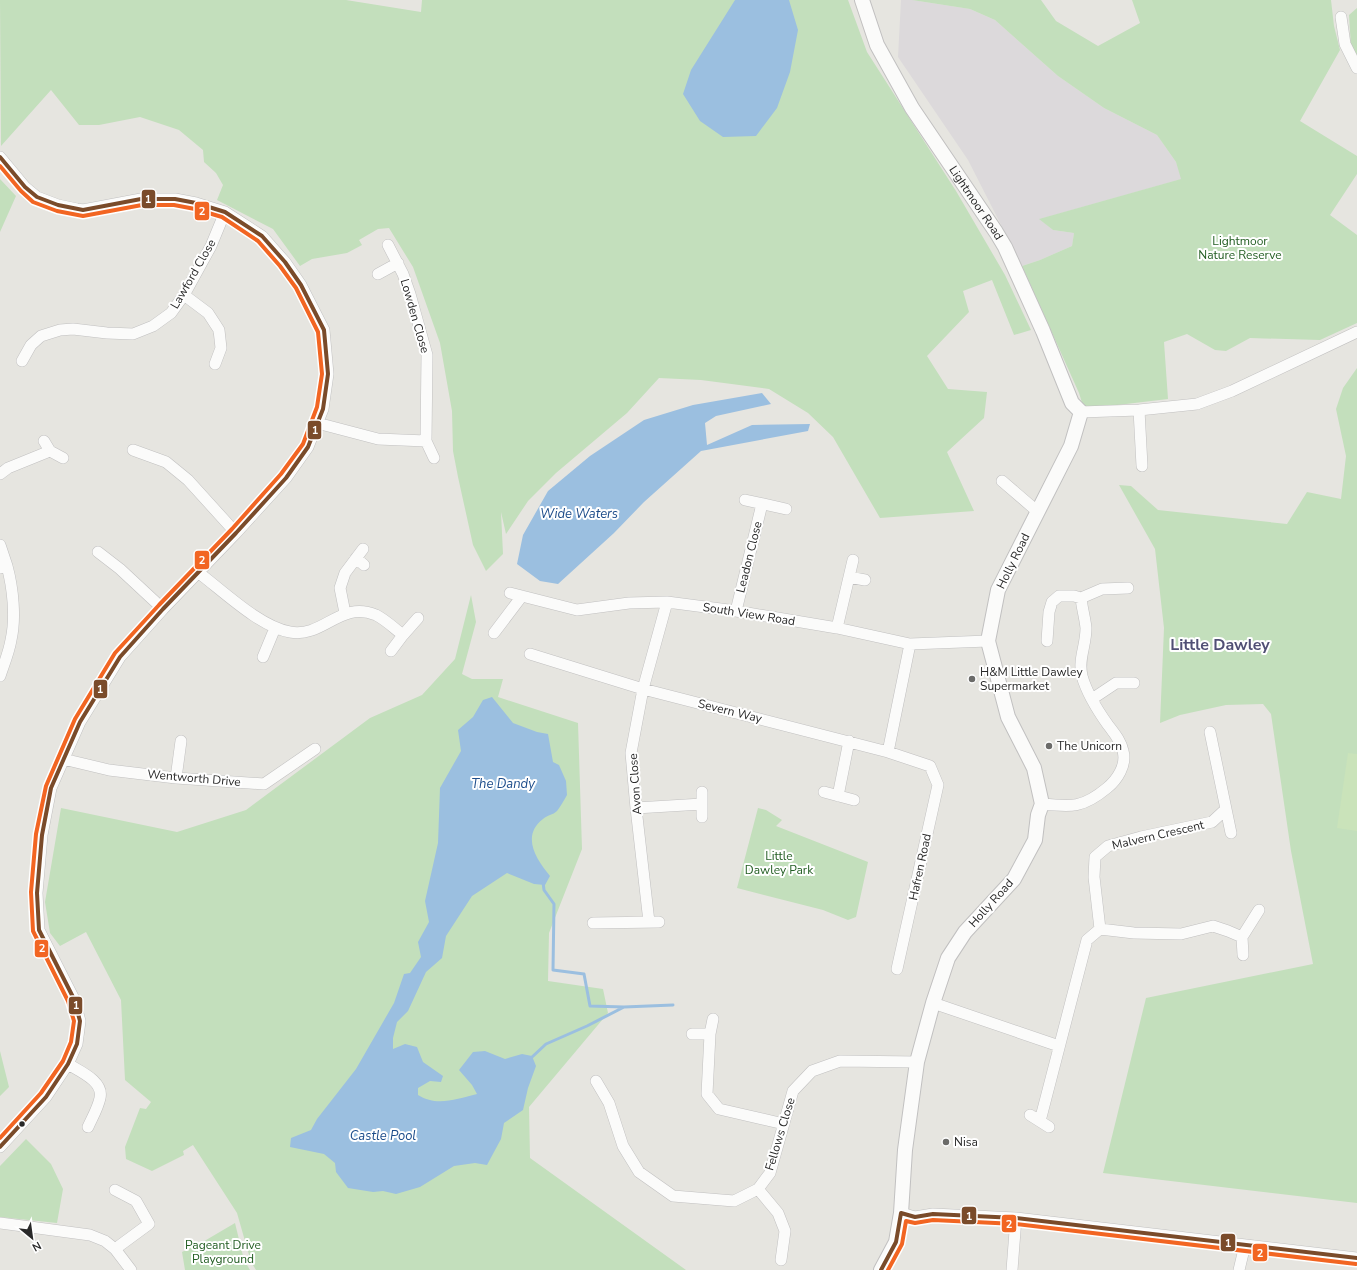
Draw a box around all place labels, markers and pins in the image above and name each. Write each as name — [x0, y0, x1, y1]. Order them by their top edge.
place label: H&M Little Dawley Supermarket — [980, 664, 1083, 694]
marker: H&M Little Dawley Supermarket — [967, 674, 977, 684]
place label: The Unicorn — [1057, 738, 1122, 754]
marker: The Unicorn — [1044, 741, 1054, 751]
unlabelled marker — [17, 1119, 27, 1129]
place label: Nisa — [954, 1134, 978, 1150]
marker: Nisa — [941, 1137, 951, 1147]

